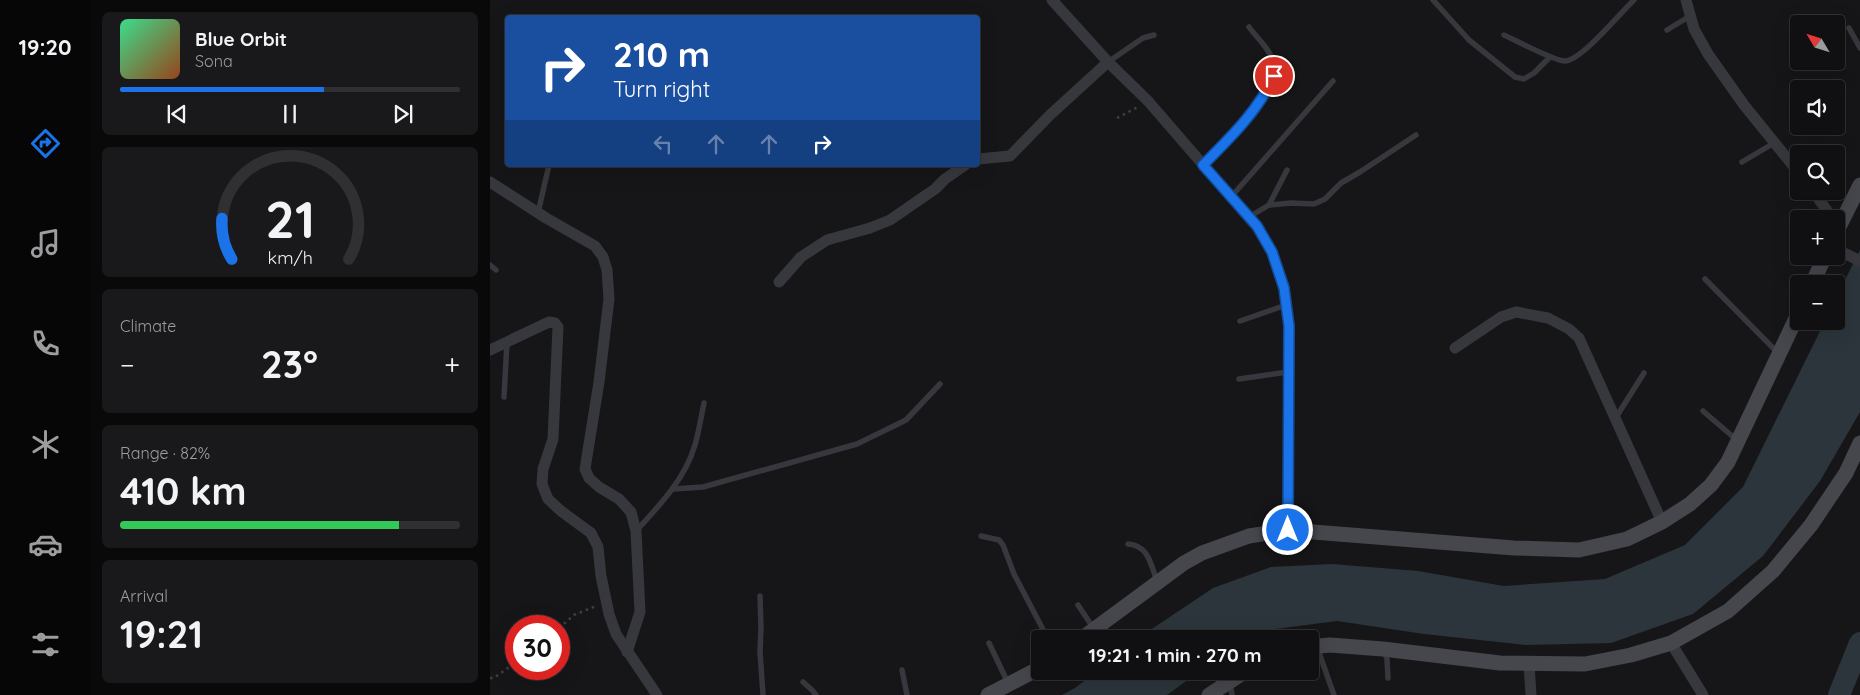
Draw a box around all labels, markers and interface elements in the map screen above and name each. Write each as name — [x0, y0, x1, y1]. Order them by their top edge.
north arrow — [1790, 15, 1845, 70]
map controls — [1790, 15, 1845, 330]
text: Blue Orbit — [195, 27, 287, 51]
text: 210 m — [613, 32, 710, 76]
text: 19:20 — [18, 33, 72, 61]
icon: right — [530, 35, 595, 100]
text: Sona — [195, 51, 233, 71]
pin — [1253, 55, 1295, 97]
icon: arrive — [1260, 62, 1288, 90]
text: Turn right — [613, 75, 710, 103]
button: sound — [1790, 80, 1845, 135]
icon: previous — [163, 100, 191, 128]
icon: pause — [276, 100, 304, 128]
icon: next — [389, 100, 417, 128]
icon: directions — [28, 126, 63, 161]
icon: left — [649, 130, 677, 158]
icon: ahead — [702, 130, 730, 158]
icon: ahead — [755, 130, 783, 158]
icon: right — [808, 130, 836, 158]
button: search — [1790, 145, 1845, 200]
text: 21 — [265, 186, 315, 251]
button: + — [1790, 210, 1845, 265]
icon: music — [28, 226, 63, 261]
text: km/h — [267, 246, 313, 268]
button: − — [1790, 275, 1845, 330]
text: Climate — [120, 316, 176, 336]
icon: phone — [28, 326, 63, 361]
text: 23° — [261, 340, 318, 388]
text: − — [120, 347, 135, 382]
text: + — [444, 347, 460, 382]
icon: climate — [28, 427, 63, 462]
text: Range · 82% — [120, 443, 210, 463]
text: 410 km — [120, 467, 247, 515]
position arrow — [1261, 503, 1313, 555]
icon: car — [28, 527, 63, 562]
text: Arrival — [120, 586, 168, 606]
text: 19:21 — [120, 610, 203, 658]
speed limit sign: 30 — [505, 615, 570, 680]
icon: filters — [28, 627, 63, 662]
text: 19:21 · 1 min · 270 m — [1088, 643, 1262, 667]

